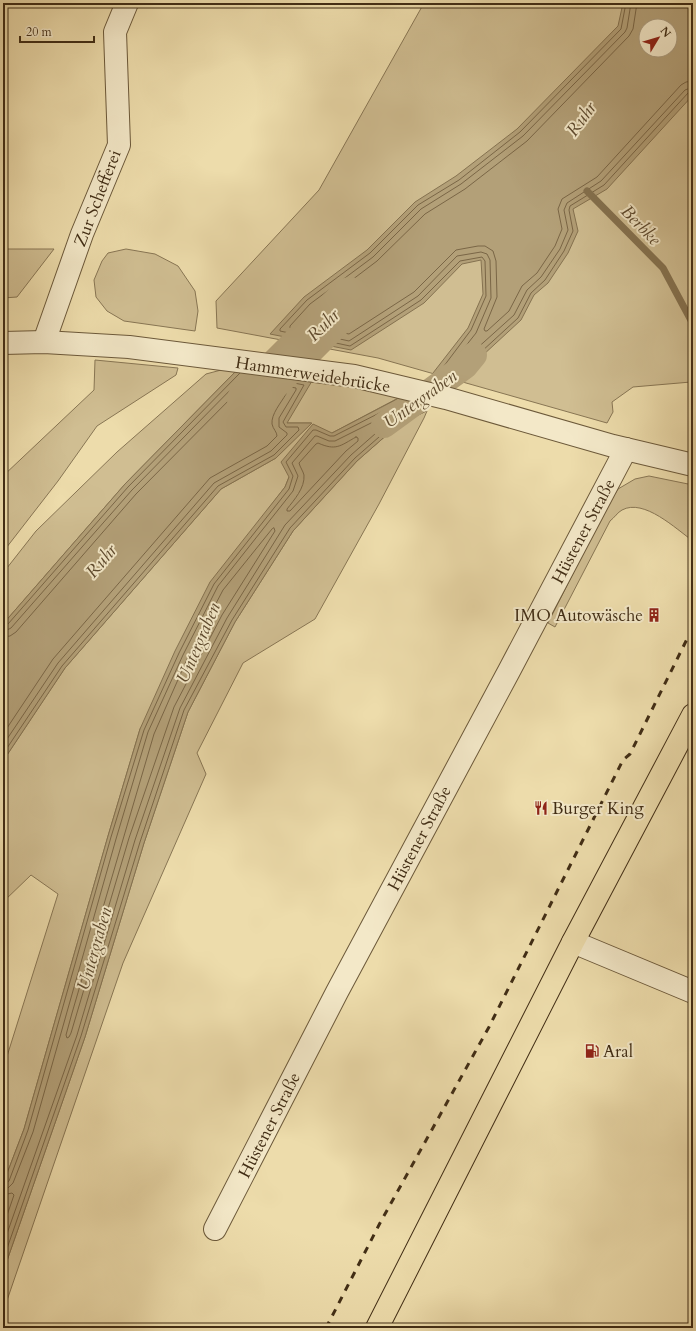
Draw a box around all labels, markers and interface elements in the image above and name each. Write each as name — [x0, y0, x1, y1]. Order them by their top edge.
scale bar — [20, 18, 94, 44]
north arrow — [638, 18, 678, 58]
text: 20 m — [26, 24, 53, 40]
text: N — [657, 24, 675, 41]
water label: Ruhr — [560, 96, 603, 142]
street label: Zur Schefferei — [68, 146, 127, 250]
water label: Berbke — [615, 199, 667, 252]
water label: Ruhr — [301, 303, 346, 347]
street label: Hammerweidebrücke — [234, 351, 392, 398]
water label: Untergraben — [378, 364, 463, 435]
street label: Hüstener Straße — [546, 475, 621, 588]
water label: Ruhr — [80, 538, 124, 584]
water label: Untergraben — [170, 599, 227, 688]
place label: IMO Autowäsche — [514, 604, 643, 627]
building icon: IMO Autowäsche — [646, 607, 662, 623]
street label: Hüstener Straße — [382, 782, 457, 895]
place label: Burger King — [552, 797, 644, 820]
restaurant icon: Burger King — [533, 800, 549, 816]
water label: Untergraben — [71, 904, 118, 994]
place label: Aral — [603, 1040, 634, 1063]
fuel station icon: Aral — [584, 1043, 600, 1059]
street label: Hüstener Straße — [233, 1068, 306, 1182]

